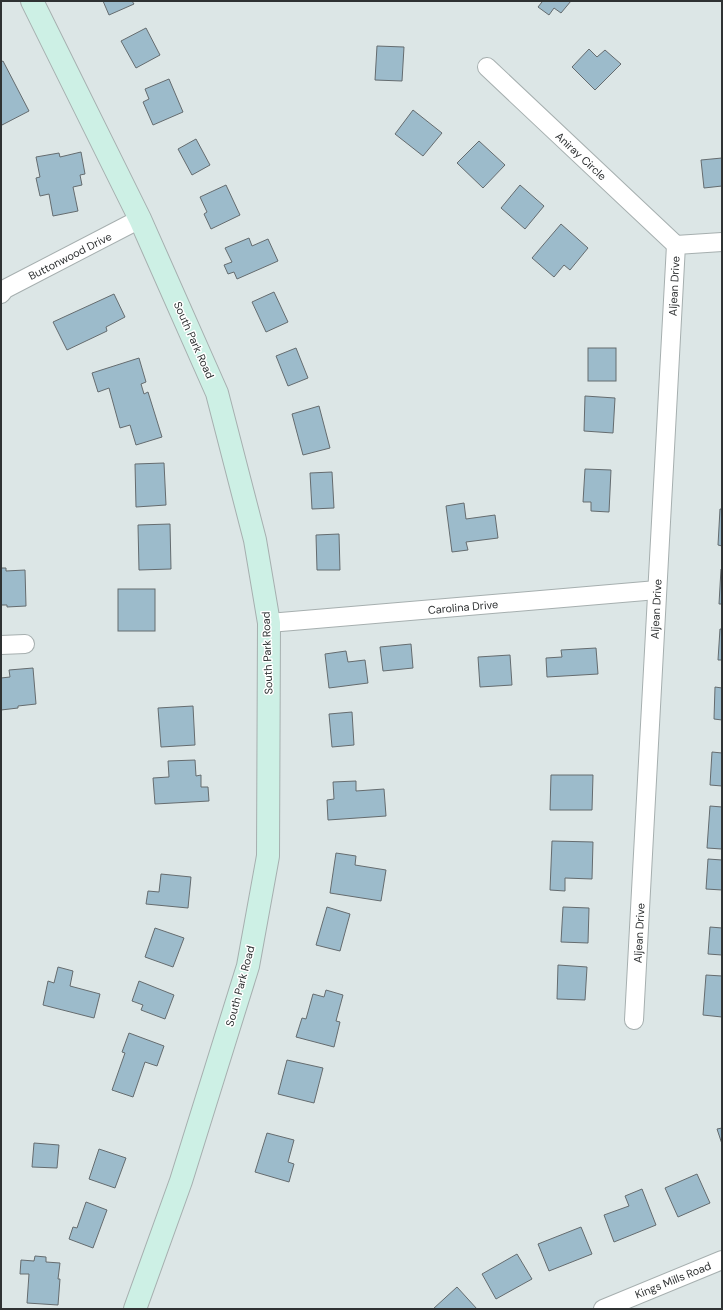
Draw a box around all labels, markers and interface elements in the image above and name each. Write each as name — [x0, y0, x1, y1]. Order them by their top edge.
street label: Aniray Circle — [553, 129, 609, 183]
street label: Buttonwood Drive — [26, 229, 114, 283]
street label: Aljean Drive — [665, 256, 683, 316]
street label: South Park Road — [171, 299, 217, 381]
street label: Aljean Drive — [647, 579, 665, 639]
street label: Carolina Drive — [427, 597, 499, 617]
street label: South Park Road — [259, 611, 275, 695]
street label: Aljean Drive — [630, 903, 648, 963]
street label: South Park Road — [222, 944, 258, 1028]
street label: Kings Mills Road — [633, 1258, 713, 1302]

